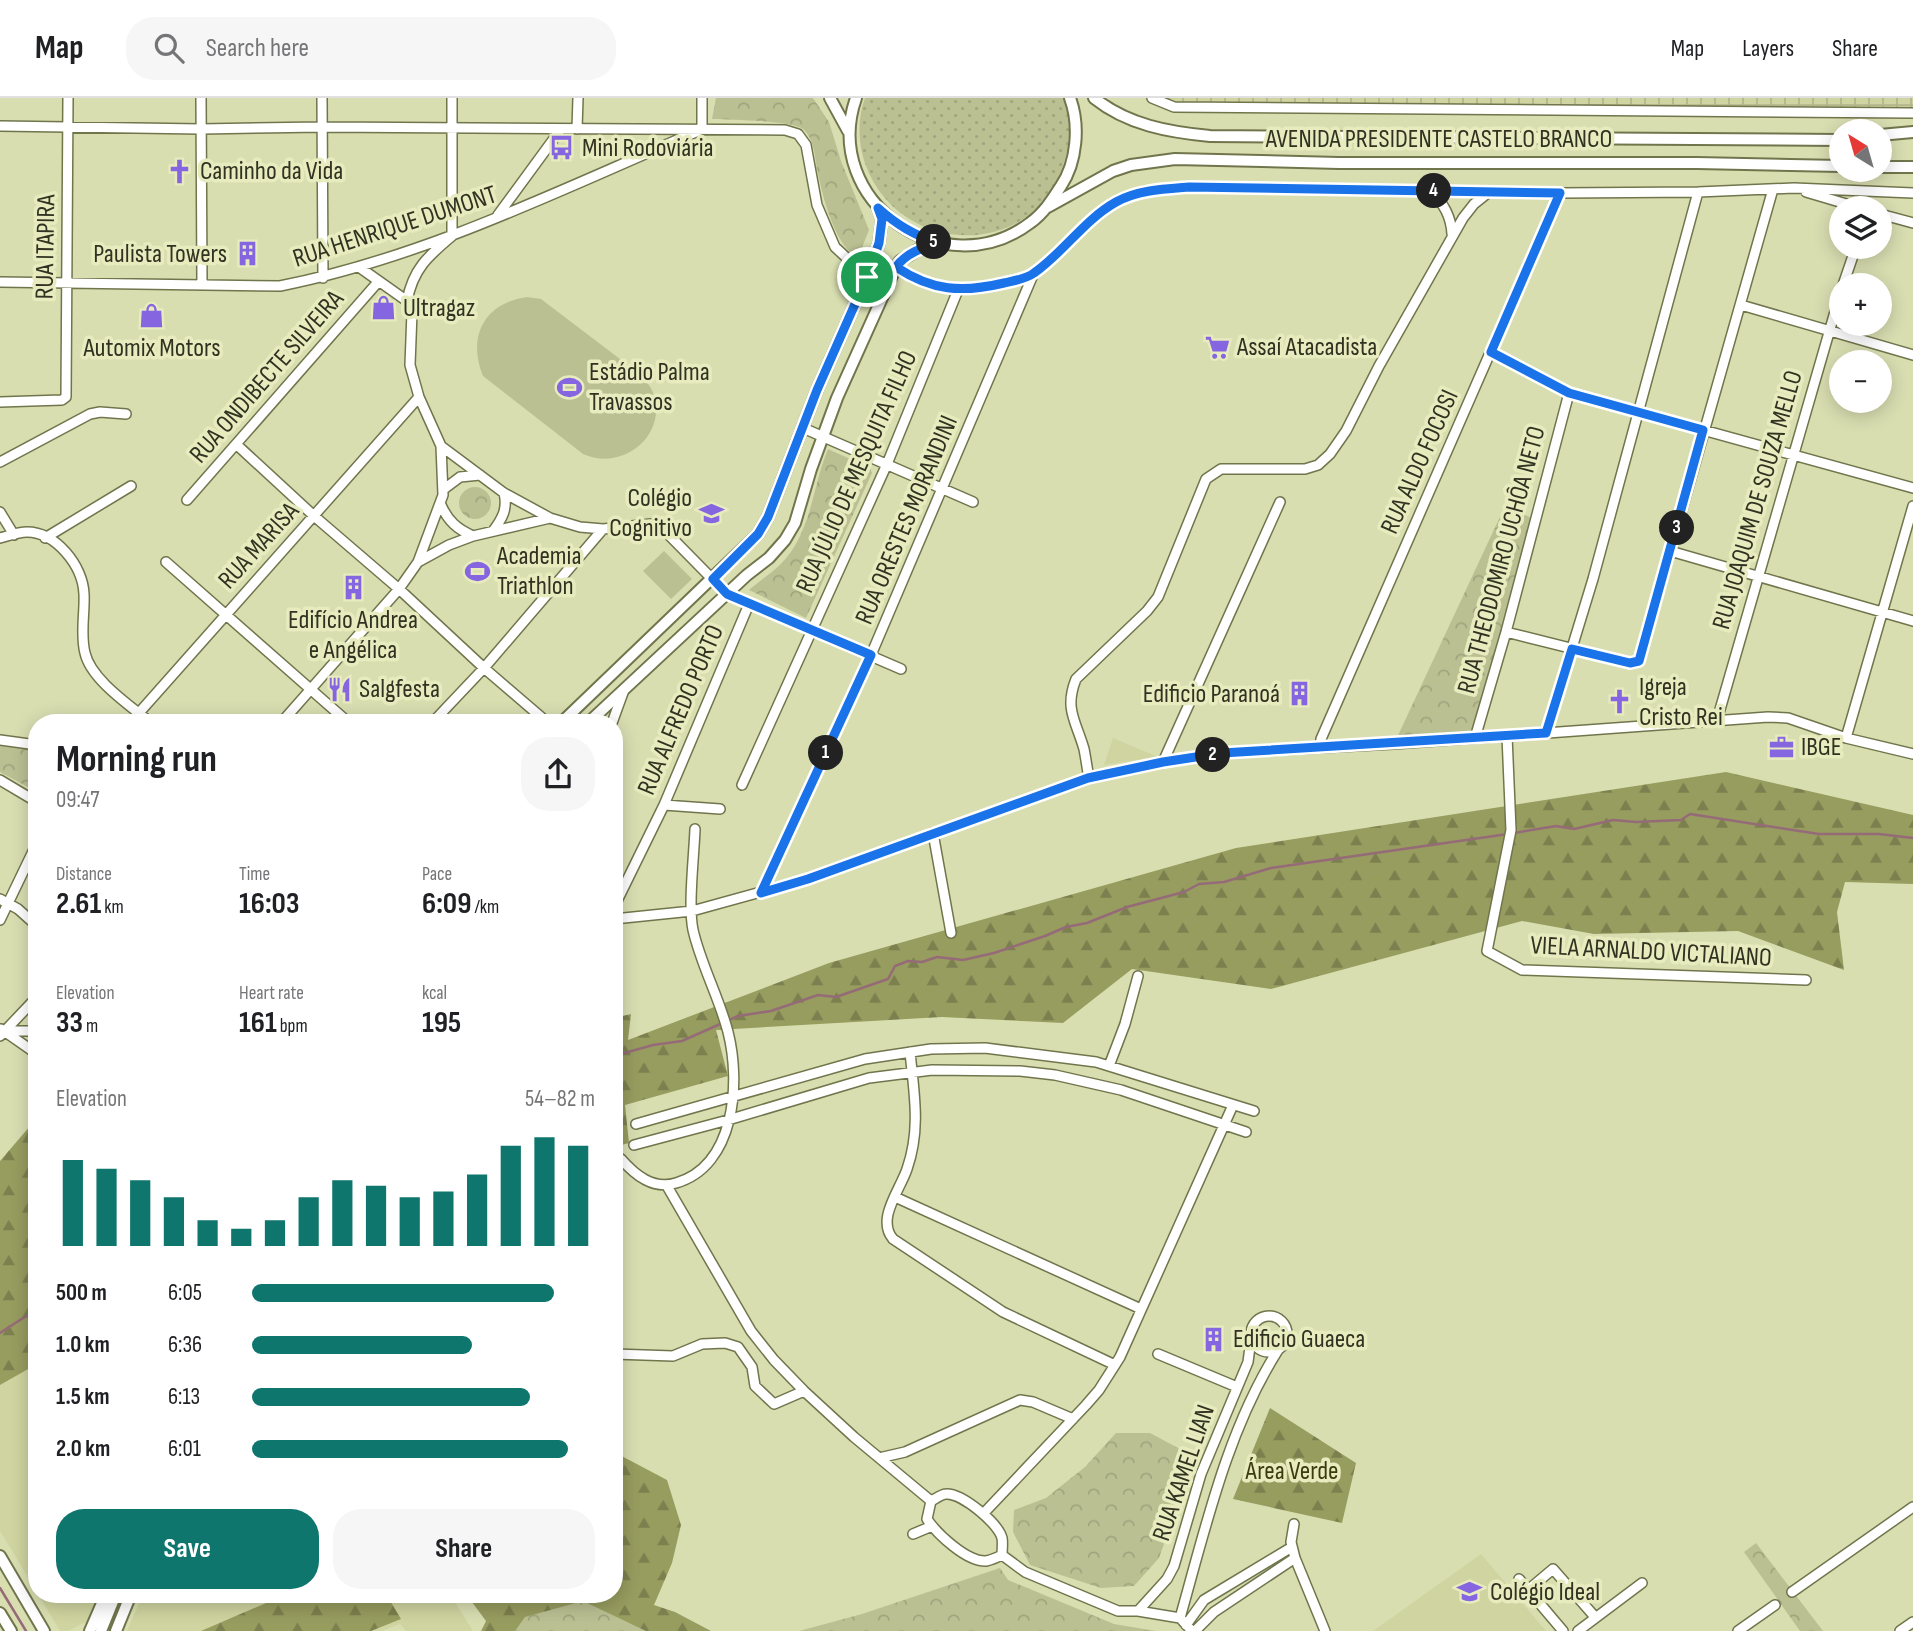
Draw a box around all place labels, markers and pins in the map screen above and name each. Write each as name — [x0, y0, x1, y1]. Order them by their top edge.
place label: Mini Rodoviária — [582, 133, 714, 164]
bus stop icon: Mini Rodoviária — [548, 134, 576, 162]
place label: Caminho da Vida — [200, 156, 343, 187]
church icon: Caminho da Vida — [166, 157, 194, 185]
pin: 4 — [1416, 174, 1452, 208]
pin: 5 — [916, 225, 951, 260]
place label: Paulista Towers — [93, 239, 227, 270]
building icon: Paulista Towers — [233, 240, 261, 268]
pin — [837, 247, 897, 307]
place label: Ultragaz — [403, 293, 475, 324]
shop icon: Ultragaz — [369, 294, 397, 322]
shop icon: Automix Motors — [138, 302, 166, 330]
place label: Assaí Atacadista — [1236, 332, 1377, 363]
place label: Automix Motors — [82, 333, 221, 364]
supermarket icon: Assaí Atacadista — [1203, 333, 1231, 361]
place label: Estádio Palma Travassos — [589, 357, 710, 418]
sports icon: Estádio Palma Travassos — [555, 373, 583, 401]
place label: Colégio Cognitivo — [609, 483, 692, 544]
school or university icon: Colégio Cognitivo — [698, 499, 726, 527]
pin: 3 — [1660, 510, 1694, 546]
place label: Academia Triathlon — [496, 541, 581, 602]
sports icon: Academia Triathlon — [463, 557, 491, 585]
building icon: Edifício Andrea e Angélica — [339, 574, 367, 602]
place label: Edifício Andrea e Angélica — [288, 605, 418, 666]
place label: Igreja Cristo Rei — [1639, 672, 1723, 733]
place label: Salgfesta — [359, 674, 440, 705]
restaurant icon: Salgfesta — [325, 675, 353, 703]
place label: Edificio Paranoá — [1143, 679, 1280, 710]
building icon: Edificio Paranoá — [1286, 680, 1314, 708]
church icon: Igreja Cristo Rei — [1605, 688, 1633, 716]
place label: IBGE — [1801, 732, 1842, 763]
office icon: IBGE — [1767, 733, 1795, 761]
pin: 1 — [808, 736, 844, 770]
pin: 2 — [1196, 738, 1230, 772]
place label: Edificio Guaeca — [1233, 1324, 1365, 1355]
building icon: Edificio Guaeca — [1199, 1325, 1227, 1353]
place label: Colégio Ideal — [1490, 1577, 1600, 1608]
school or university icon: Colégio Ideal — [1456, 1578, 1484, 1606]

